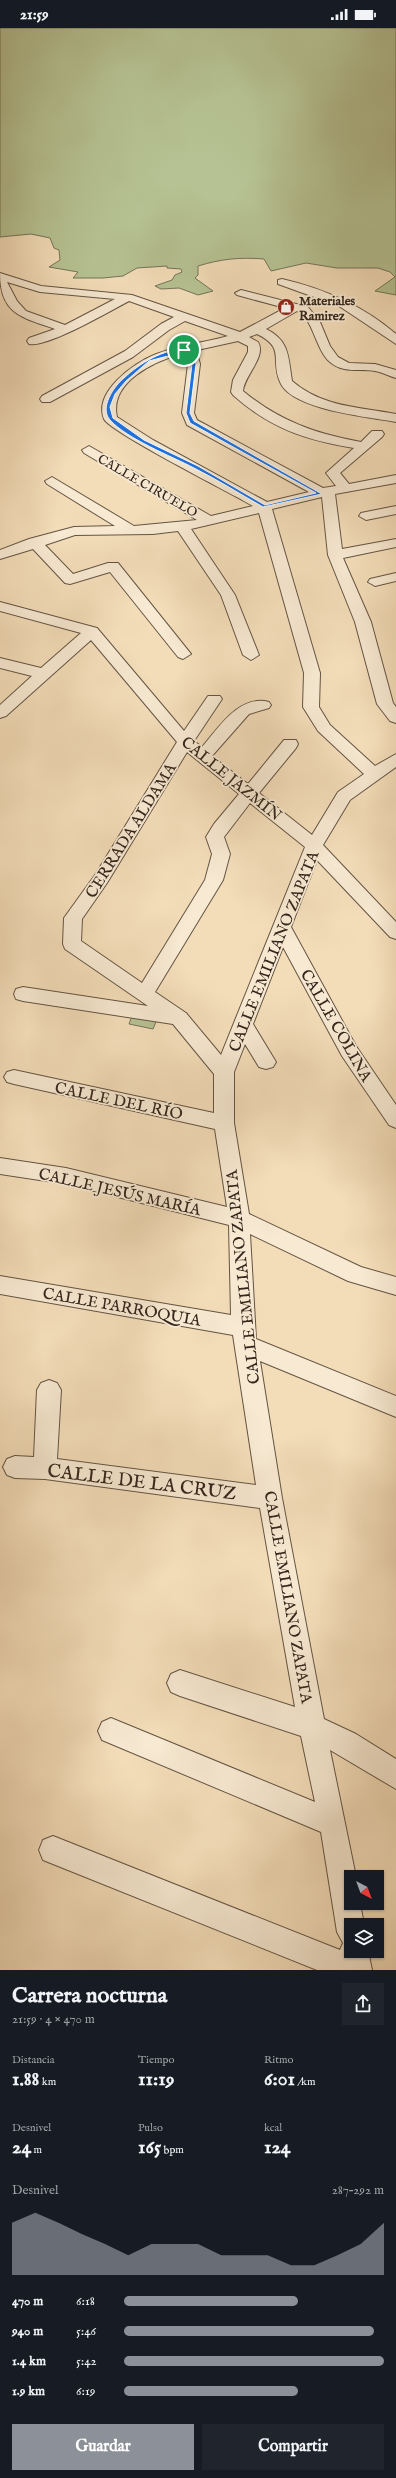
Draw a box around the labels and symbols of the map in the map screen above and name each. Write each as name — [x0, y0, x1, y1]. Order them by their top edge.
place label: Materiales Ramirez — [299, 293, 356, 325]
shop icon: Materiales Ramirez — [276, 297, 296, 317]
pin — [167, 333, 201, 367]
street label: CALLE CIRUELO — [94, 451, 200, 522]
street label: CALLE JAZMÍN — [176, 731, 286, 826]
street label: CERRADA ALDAMA — [82, 759, 182, 902]
street label: CALLE EMILIANO ZAPATA — [225, 847, 325, 1055]
street label: CALLE COLINA — [295, 966, 376, 1087]
street label: CALLE DEL RÍO — [53, 1077, 185, 1125]
street label: CALLE JESÚS MARÍA — [36, 1163, 204, 1222]
street label: CALLE EMILIANO ZAPATA — [223, 1168, 265, 1385]
street label: CALLE PARROQUIA — [41, 1284, 204, 1332]
street label: CALLE DE LA CRUZ — [46, 1459, 238, 1506]
street label: CALLE EMILIANO ZAPATA — [258, 1490, 316, 1706]
north arrow — [344, 1870, 384, 1910]

